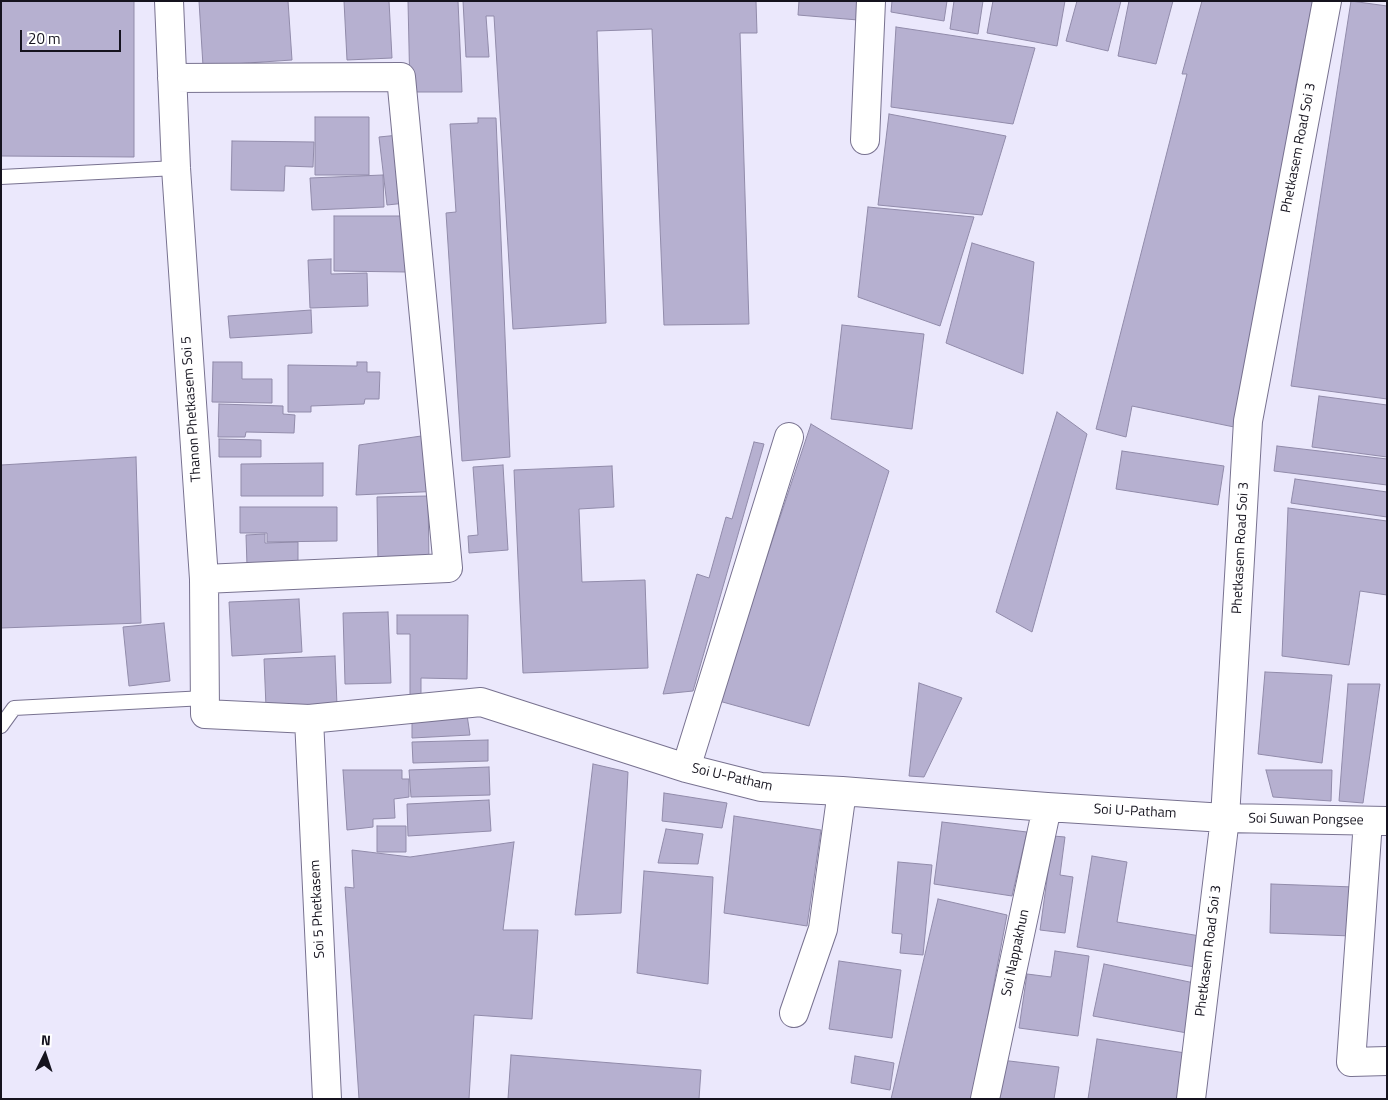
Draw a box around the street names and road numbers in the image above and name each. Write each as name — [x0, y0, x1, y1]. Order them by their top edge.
street label: Phetkasem Road Soi 3 — [1278, 82, 1320, 214]
street label: Thanon Phetkasem Soi 5 — [179, 336, 205, 482]
street label: Phetkasem Road Soi 3 — [1229, 482, 1253, 614]
street label: Soi U-Patham — [690, 761, 774, 795]
street label: Soi U-Patham — [1093, 801, 1177, 823]
street label: Soi Suwan Pongsee — [1248, 811, 1364, 829]
street label: Soi 5 Phetkasem — [307, 859, 329, 959]
street label: Phetkasem Road Soi 3 — [1193, 884, 1225, 1018]
street label: Soi Nappakhun — [999, 908, 1033, 998]

